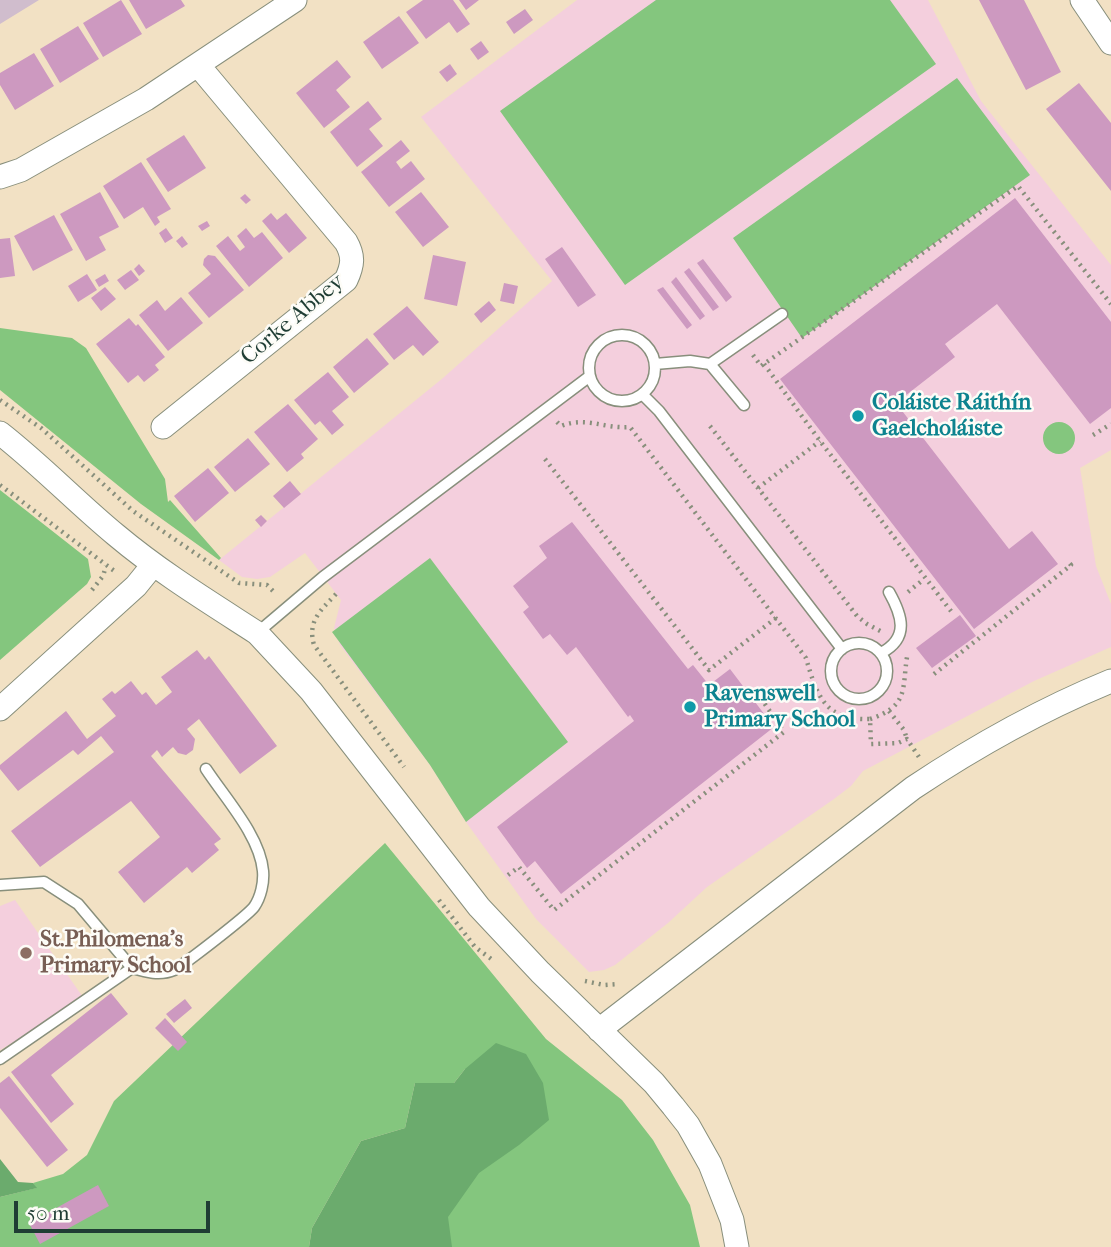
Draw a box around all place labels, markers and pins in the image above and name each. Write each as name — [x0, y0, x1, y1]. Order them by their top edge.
place label: Coláiste Ráithín Gaelcholáiste — [872, 389, 1031, 443]
marker: Coláiste Ráithín Gaelcholáiste — [850, 408, 866, 424]
place label: Ravenswell Primary School — [704, 680, 855, 734]
marker: Ravenswell Primary School — [682, 699, 698, 715]
place label: St.Philomena's Primary School — [40, 926, 191, 980]
marker: St.Philomena's Primary School — [18, 945, 34, 961]

